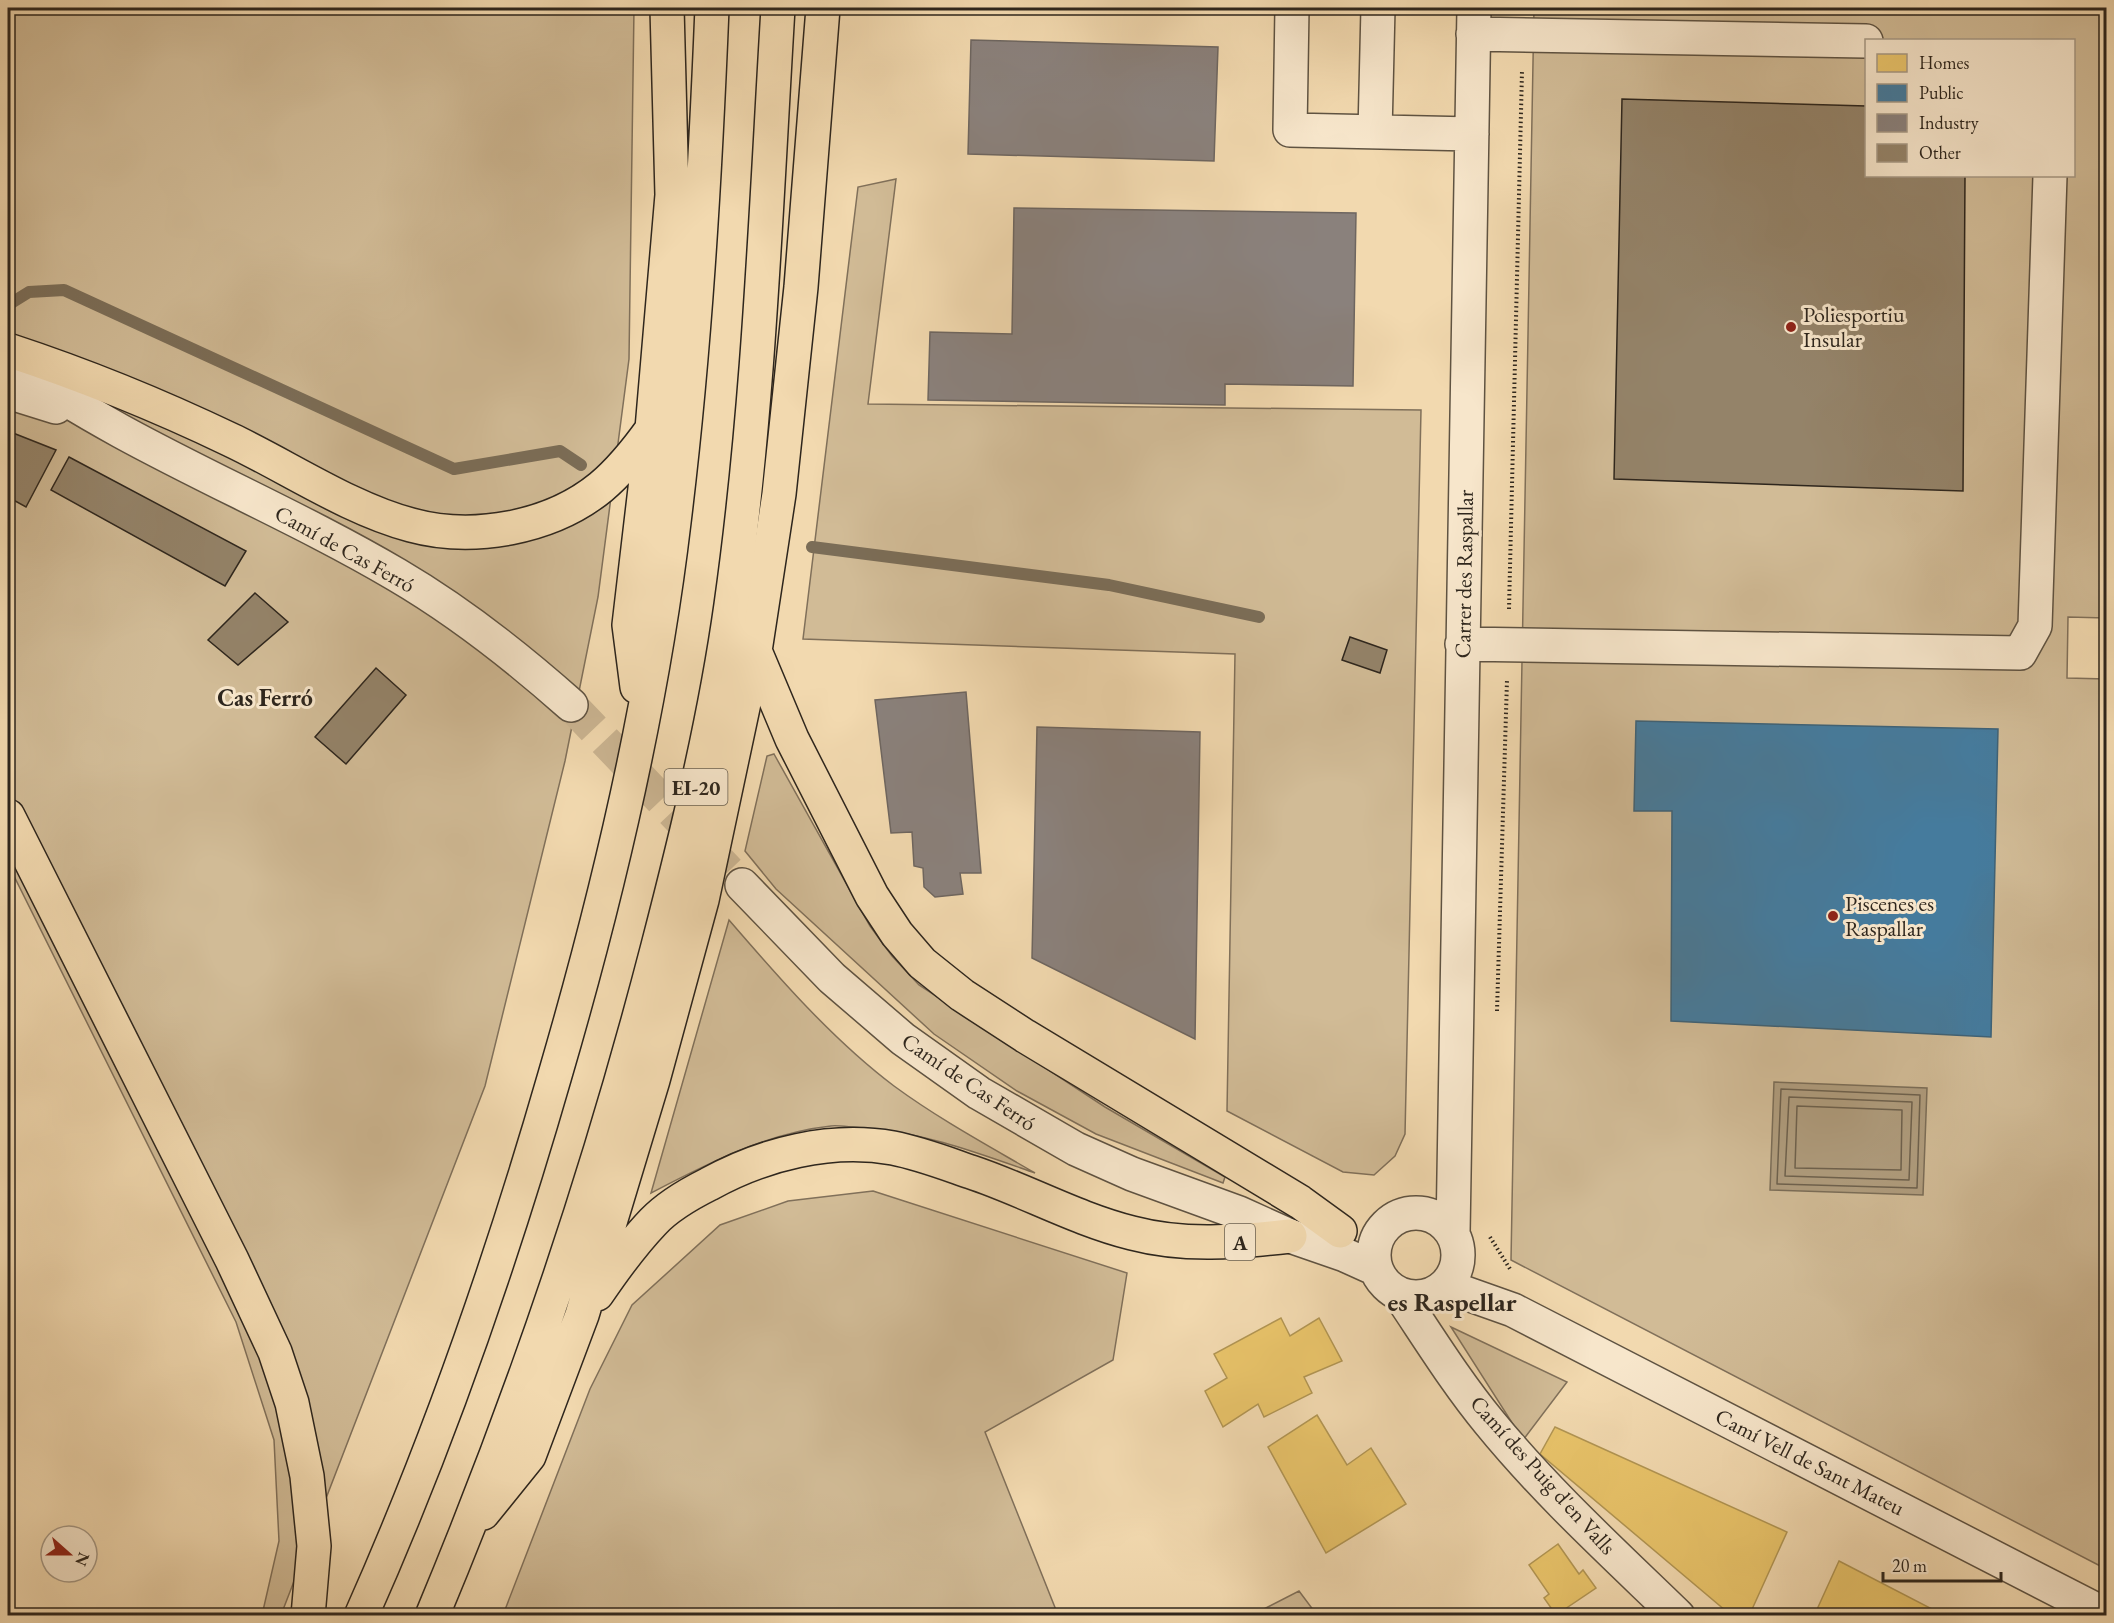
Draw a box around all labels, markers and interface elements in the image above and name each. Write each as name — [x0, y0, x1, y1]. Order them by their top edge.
legend — [1865, 39, 2075, 177]
text: Homes — [1919, 51, 1970, 74]
text: Public — [1919, 81, 1963, 104]
text: Industry — [1919, 111, 1979, 134]
text: Other — [1919, 141, 1961, 164]
place label: Poliesportiu Insular — [1803, 300, 1905, 354]
marker: Poliesportiu Insular — [1784, 320, 1798, 334]
street label: Carrer des Raspallar — [1448, 489, 1480, 659]
street label: Camí de Cas Ferró — [270, 498, 420, 600]
district label: Cas Ferró — [217, 682, 313, 713]
road number: EI-20 — [664, 769, 728, 805]
place label: Piscenes es Raspallar — [1845, 889, 1934, 943]
marker: Piscenes es Raspallar — [1826, 909, 1840, 923]
street label: Camí de Cas Ferró — [896, 1026, 1042, 1138]
road number: A — [1225, 1224, 1255, 1260]
district label: es Raspellar — [1387, 1285, 1517, 1319]
street label: Camí des Puig d'en Valls — [1464, 1389, 1622, 1561]
street label: Camí Vell de Sant Mateu — [1710, 1402, 1910, 1522]
north arrow — [39, 1524, 99, 1584]
scale bar — [1883, 1545, 2002, 1583]
text: N — [70, 1549, 95, 1569]
text: 20 m — [1892, 1554, 1927, 1577]

